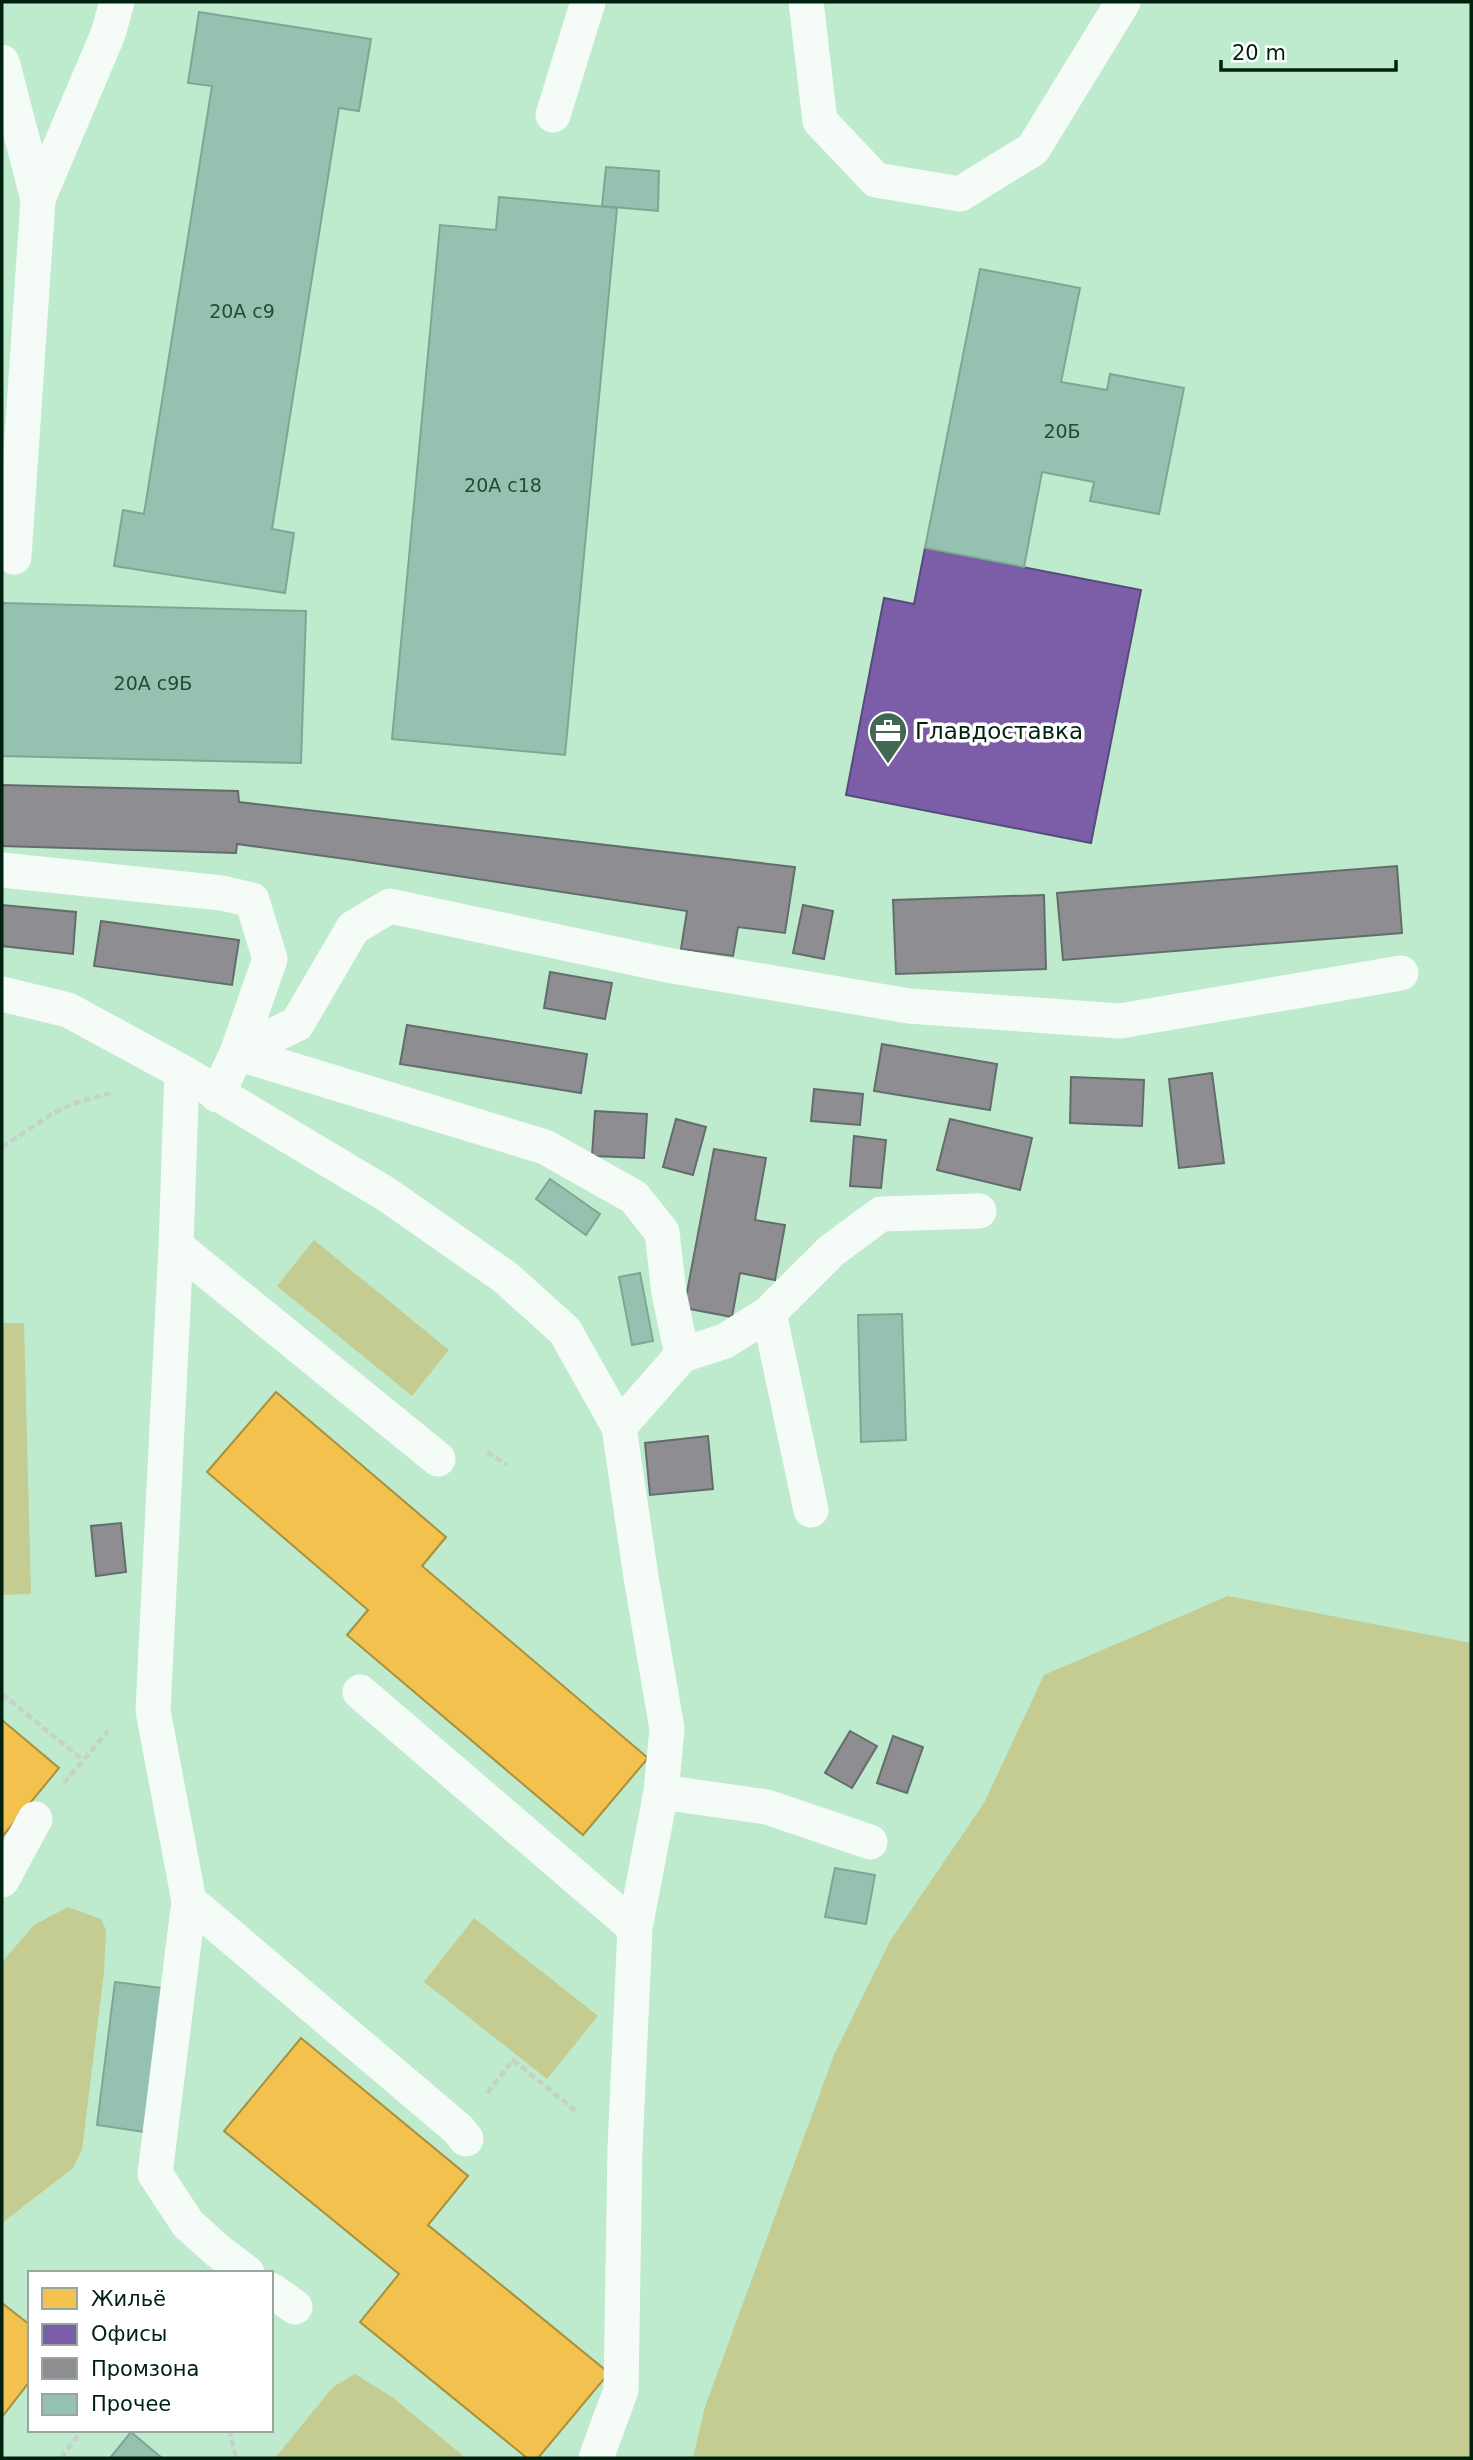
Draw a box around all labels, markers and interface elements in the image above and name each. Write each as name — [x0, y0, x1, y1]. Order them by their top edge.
scale bar — [1221, 28, 1396, 72]
text: 20 m — [1232, 41, 1286, 65]
house number: 20А с9 — [209, 300, 275, 322]
house number: 20Б — [1043, 420, 1081, 442]
house number: 20А с18 — [464, 474, 542, 496]
house number: 20А с9Б — [114, 672, 192, 694]
office icon: Главдоставка — [867, 710, 909, 765]
place label: Главдоставка — [915, 718, 1083, 744]
legend — [28, 2271, 273, 2432]
text: Жильё — [91, 2287, 166, 2311]
text: Офисы — [91, 2322, 167, 2346]
text: Промзона — [91, 2357, 199, 2381]
text: Прочее — [91, 2392, 171, 2416]

